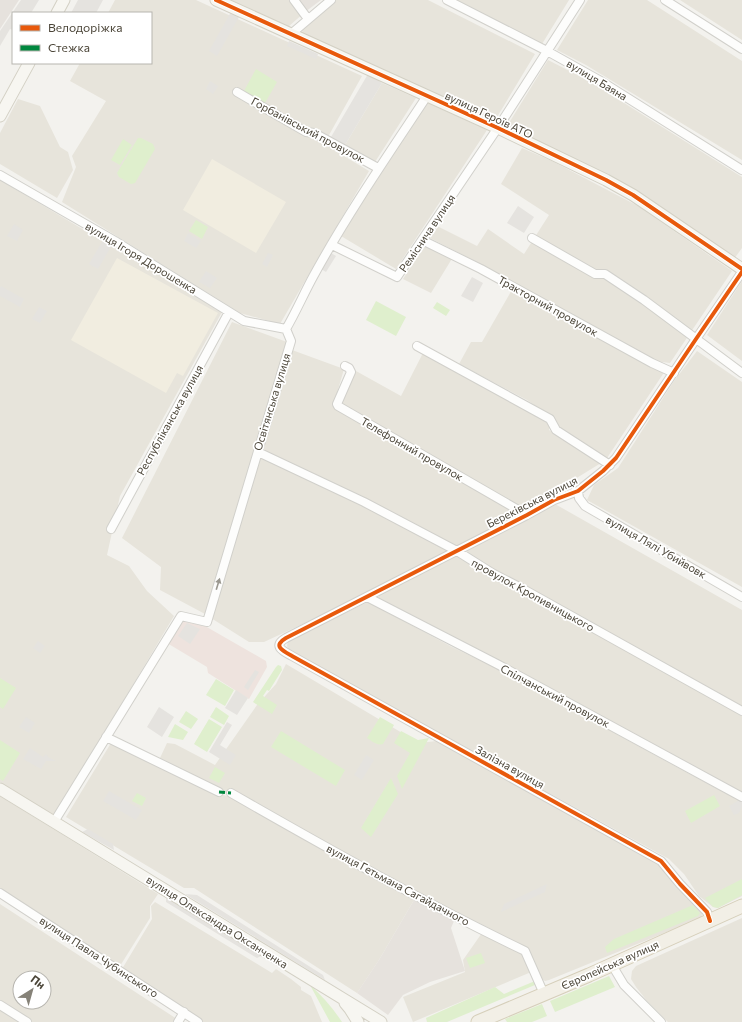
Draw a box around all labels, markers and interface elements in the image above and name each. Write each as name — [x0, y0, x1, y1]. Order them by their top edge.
legend — [12, 12, 152, 64]
text: Велодоріжка — [48, 20, 123, 34]
text: Стежка — [48, 40, 90, 54]
street label: вулиця Баяна — [565, 56, 630, 103]
street label: вулиця Героїв АТО — [443, 89, 535, 141]
street label: Горбанівський провулок — [249, 94, 367, 165]
street label: Реміснича вулиця — [396, 191, 457, 274]
street label: вулиця Ігоря Дорошенка — [83, 219, 199, 296]
street label: Тракторний провулок — [496, 273, 601, 339]
street label: Освітянська вулиця — [251, 352, 293, 452]
street label: Республіканська вулиця — [134, 362, 205, 477]
street label: Телефонний провулок — [359, 414, 466, 483]
street label: Береківська вулиця — [484, 473, 579, 530]
street label: вулиця Лялі Убийвовк — [604, 513, 709, 581]
street label: провулок Кропивницького — [470, 555, 597, 634]
one-way arrow — [215, 578, 221, 590]
street label: Спілчанський провулок — [498, 661, 612, 730]
street label: Залізна вулиця — [474, 742, 547, 791]
street label: вулиця Гетьмана Сагайдачного — [325, 841, 472, 928]
street label: вулиця Олександра Оксанченка — [144, 873, 290, 971]
street label: вулиця Павла Чубинського — [37, 913, 161, 1000]
street label: Європейська вулиця — [559, 937, 661, 992]
north arrow — [12, 970, 52, 1010]
text: Пн — [29, 972, 48, 991]

